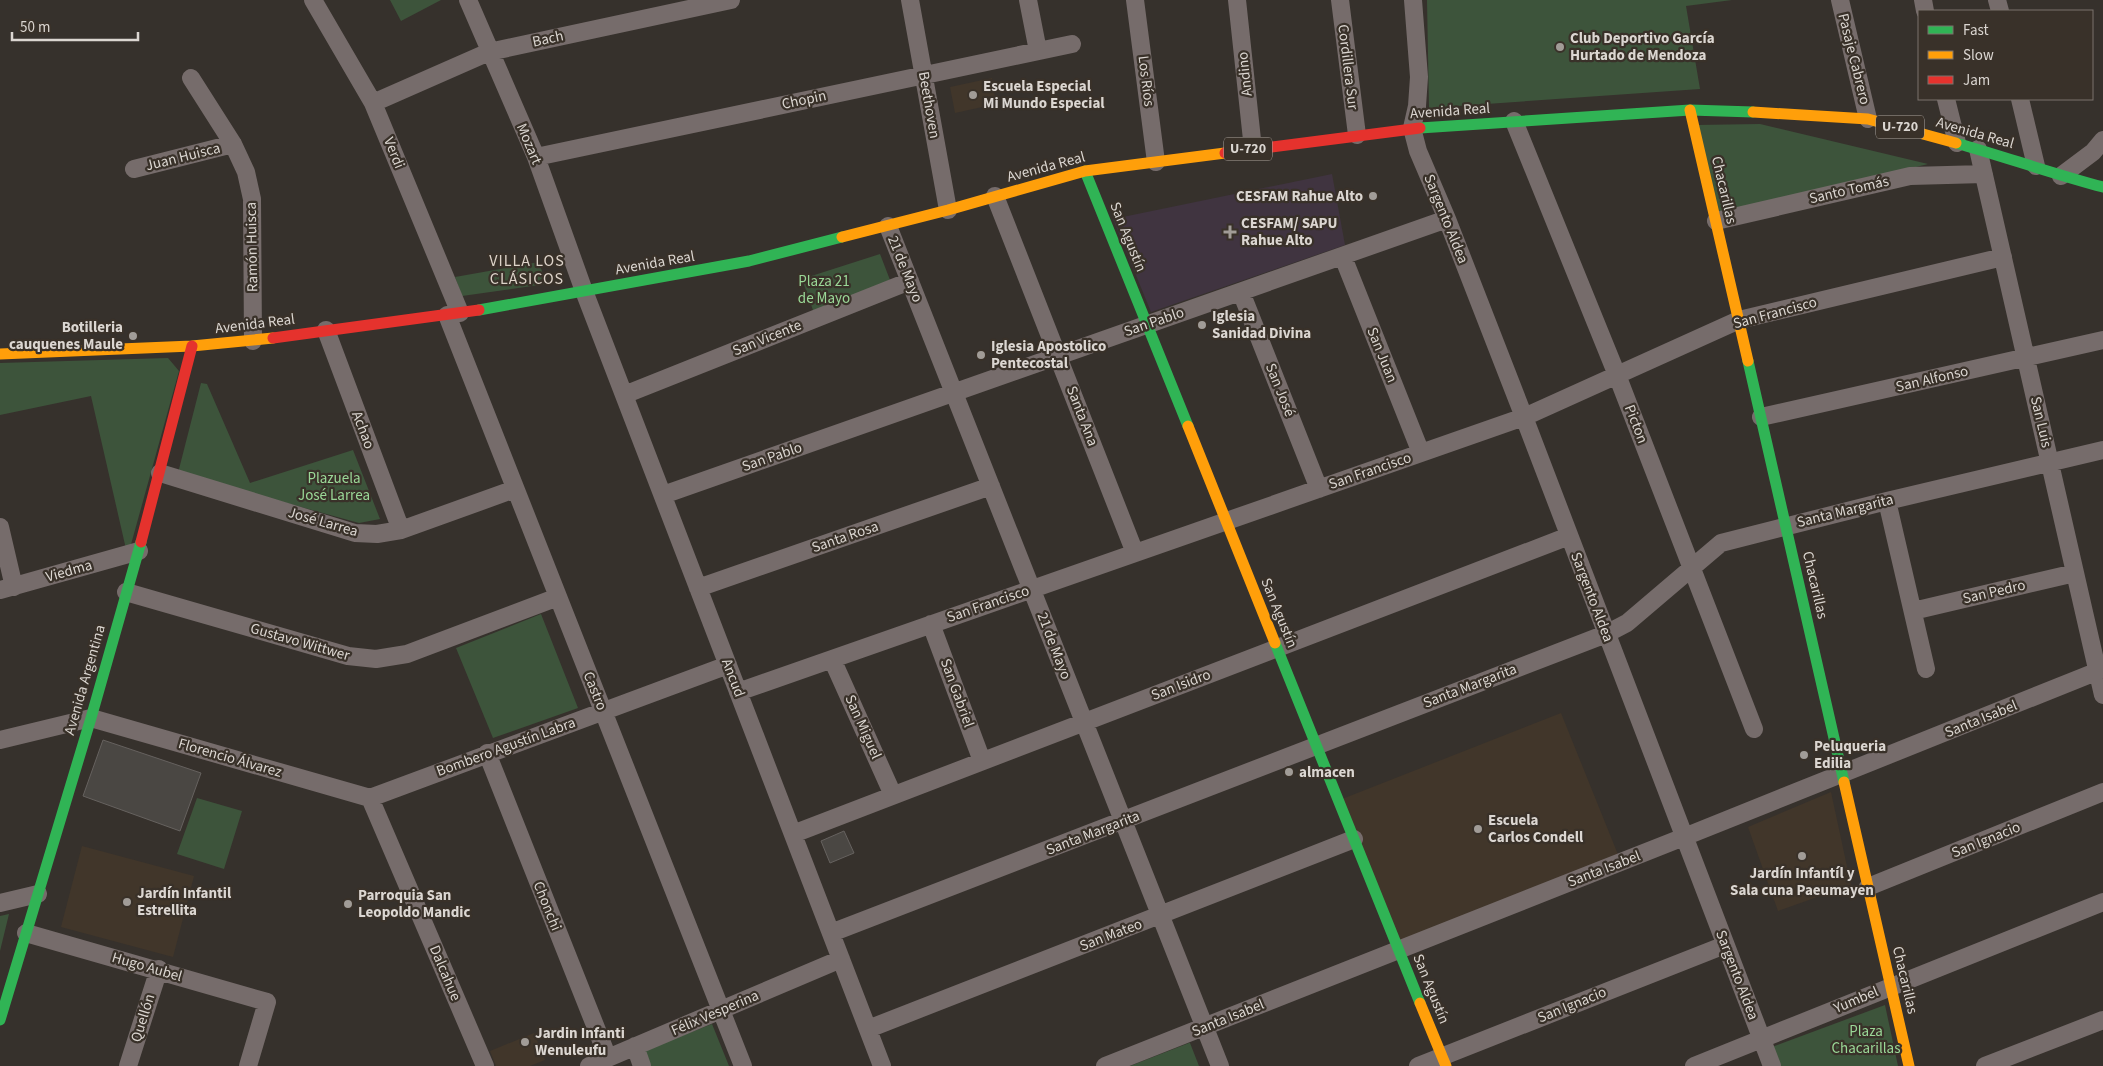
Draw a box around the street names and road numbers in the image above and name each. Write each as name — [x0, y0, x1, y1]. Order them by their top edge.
street label: Pasaje Cabrero — [1833, 11, 1875, 107]
street label: Cordillera Sur — [1332, 23, 1364, 112]
street label: Bach — [530, 25, 566, 53]
street label: Andino — [1232, 51, 1258, 97]
street label: Los Ríos — [1132, 54, 1160, 108]
street label: Beethoven — [913, 70, 945, 140]
street label: Chopin — [780, 85, 828, 115]
street label: Avenida Real — [1409, 98, 1491, 124]
street label: Avenida Real — [1934, 112, 2017, 154]
road number: U-720 — [1876, 115, 1924, 138]
street label: Mozart — [511, 120, 547, 168]
street label: Verdi — [378, 134, 410, 172]
street label: Juan Huisca — [143, 138, 223, 176]
road number: U-720 — [1224, 138, 1272, 160]
street label: Avenida Real — [1005, 146, 1088, 188]
street label: Chacarillas — [1706, 154, 1742, 226]
street label: Sargento Aldea — [1419, 171, 1473, 267]
street label: Santo Tomás — [1807, 171, 1891, 209]
street label: San Agustín — [1104, 199, 1152, 275]
street label: Ramón Huisca — [241, 202, 263, 292]
street label: 21 de Mayo — [882, 233, 928, 305]
street label: Avenida Real — [614, 246, 696, 280]
street label: San Francisco — [1731, 292, 1819, 334]
street label: San Pablo — [1121, 302, 1187, 342]
street label: Avenida Real — [214, 309, 296, 339]
street label: San Vicente — [729, 315, 805, 361]
street label: San Juan — [1361, 324, 1403, 386]
street label: San José — [1260, 360, 1300, 420]
street label: San Alfonso — [1894, 360, 1970, 398]
street label: Santa Ana — [1061, 383, 1103, 449]
street label: San Luis — [2025, 394, 2057, 450]
street label: Picton — [1619, 402, 1653, 446]
street label: Achao — [346, 408, 380, 452]
street label: San Pablo — [739, 437, 805, 477]
street label: San Francisco — [1326, 447, 1414, 495]
street label: Santa Margarita — [1795, 489, 1895, 533]
street label: José Larrea — [286, 502, 360, 542]
street label: Santa Rosa — [809, 516, 881, 558]
street label: Sargento Aldea — [1565, 549, 1619, 645]
street label: Chacarillas — [1797, 549, 1833, 621]
street label: Viedma — [43, 554, 95, 588]
street label: San Agustín — [1255, 575, 1303, 651]
street label: San Pedro — [1961, 575, 2027, 609]
street label: San Francisco — [944, 580, 1032, 628]
street label: 21 de Mayo — [1032, 609, 1076, 683]
street label: Gustavo Wittwer — [248, 618, 353, 666]
street label: Avenida Argentina — [59, 622, 111, 738]
street label: Ancud — [716, 656, 750, 700]
street label: San Gabriel — [935, 656, 979, 731]
street label: Santa Margarita — [1420, 659, 1520, 713]
street label: San Isidro — [1148, 664, 1214, 706]
street label: Castro — [578, 668, 612, 714]
street label: San Miguel — [840, 692, 887, 763]
street label: Santa Isabel — [1942, 695, 2021, 743]
street label: Bombero Agustín Labra — [433, 712, 579, 782]
street label: Florencio Álvarez — [176, 733, 284, 783]
street label: Santa Margarita — [1043, 806, 1143, 860]
street label: San Ignacio — [1948, 817, 2024, 863]
street label: Santa Isabel — [1565, 845, 1644, 892]
street label: Chonchi — [528, 878, 566, 934]
street label: San Mateo — [1077, 913, 1145, 957]
street label: Sargento Aldea — [1710, 927, 1764, 1023]
street label: Dalcahue — [424, 942, 466, 1004]
street label: Chacarillas — [1887, 944, 1923, 1016]
street label: Hugo Aubel — [109, 947, 185, 987]
street label: San Agustín — [1407, 951, 1455, 1027]
street label: Yumbel — [1829, 981, 1882, 1019]
street label: San Ignacio — [1534, 982, 1610, 1028]
street label: Félix Vesperina — [668, 985, 762, 1041]
street label: Quellón — [126, 991, 160, 1045]
street label: Santa Isabel — [1189, 994, 1268, 1042]

